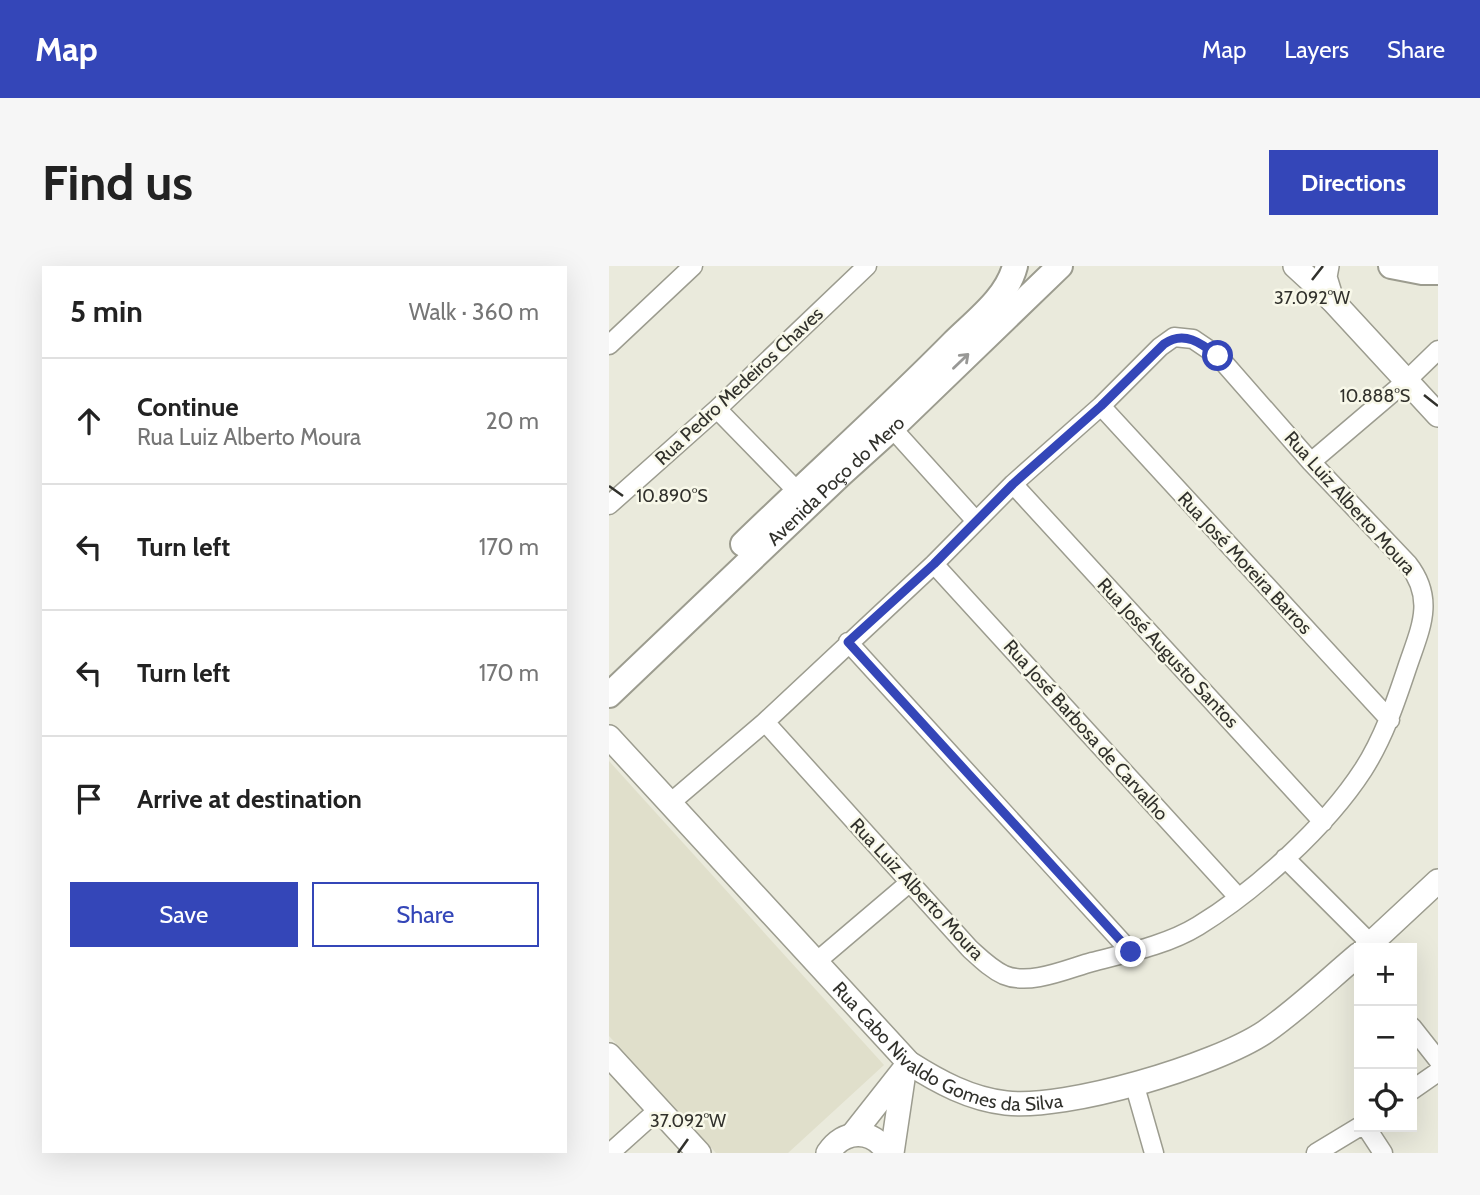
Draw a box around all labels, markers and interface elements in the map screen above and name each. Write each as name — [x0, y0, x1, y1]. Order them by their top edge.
text: Map — [35, 29, 98, 69]
text: Map — [1202, 35, 1246, 64]
text: Layers — [1284, 35, 1349, 64]
text: Share — [1387, 35, 1445, 64]
button: Directions — [1269, 150, 1438, 215]
text: Find us — [42, 153, 193, 212]
text: 37.092°W — [1274, 287, 1350, 309]
text: 5 min — [70, 293, 143, 330]
text: Walk · 360 m — [409, 298, 539, 326]
street label: Rua Pedro Medeiros Chaves — [650, 302, 828, 470]
route start — [1202, 340, 1233, 371]
one-way arrow — [952, 353, 969, 370]
text: 10.888°S — [1340, 385, 1410, 407]
text: Continue — [137, 391, 239, 423]
icon: ahead — [70, 402, 108, 440]
text: 20 m — [486, 407, 539, 435]
street label: Avenida Poço do Mero — [762, 411, 909, 550]
text: Rua Luiz Alberto Moura — [137, 423, 361, 451]
street label: Rua Luiz Alberto Moura — [1280, 427, 1420, 579]
text: 10.890°S — [636, 485, 708, 507]
street label: Rua José Moreira Barros — [1173, 487, 1317, 639]
icon: left — [70, 528, 108, 566]
text: Turn left — [137, 531, 230, 563]
text: 170 m — [479, 533, 539, 561]
street label: Rua José Augusto Santos — [1093, 573, 1244, 733]
street label: Rua José Barbosa de Carvalho — [999, 635, 1173, 825]
icon: left — [70, 654, 108, 692]
text: Turn left — [137, 657, 230, 689]
text: 170 m — [479, 659, 539, 687]
icon: arrive — [70, 780, 108, 818]
text: Arrive at destination — [137, 783, 362, 815]
street label: Rua Luiz Alberto Moura — [845, 813, 989, 965]
button: Save — [70, 882, 298, 947]
button: Share — [312, 882, 539, 947]
route end — [1115, 936, 1146, 967]
map controls — [1354, 943, 1417, 1132]
button: + — [1354, 943, 1417, 1006]
street label: Rua Cabo Nivaldo Gomes da Silva — [828, 977, 1064, 1115]
button: − — [1354, 1006, 1417, 1069]
button: locate — [1354, 1069, 1417, 1132]
text: 37.092°W — [650, 1110, 726, 1132]

